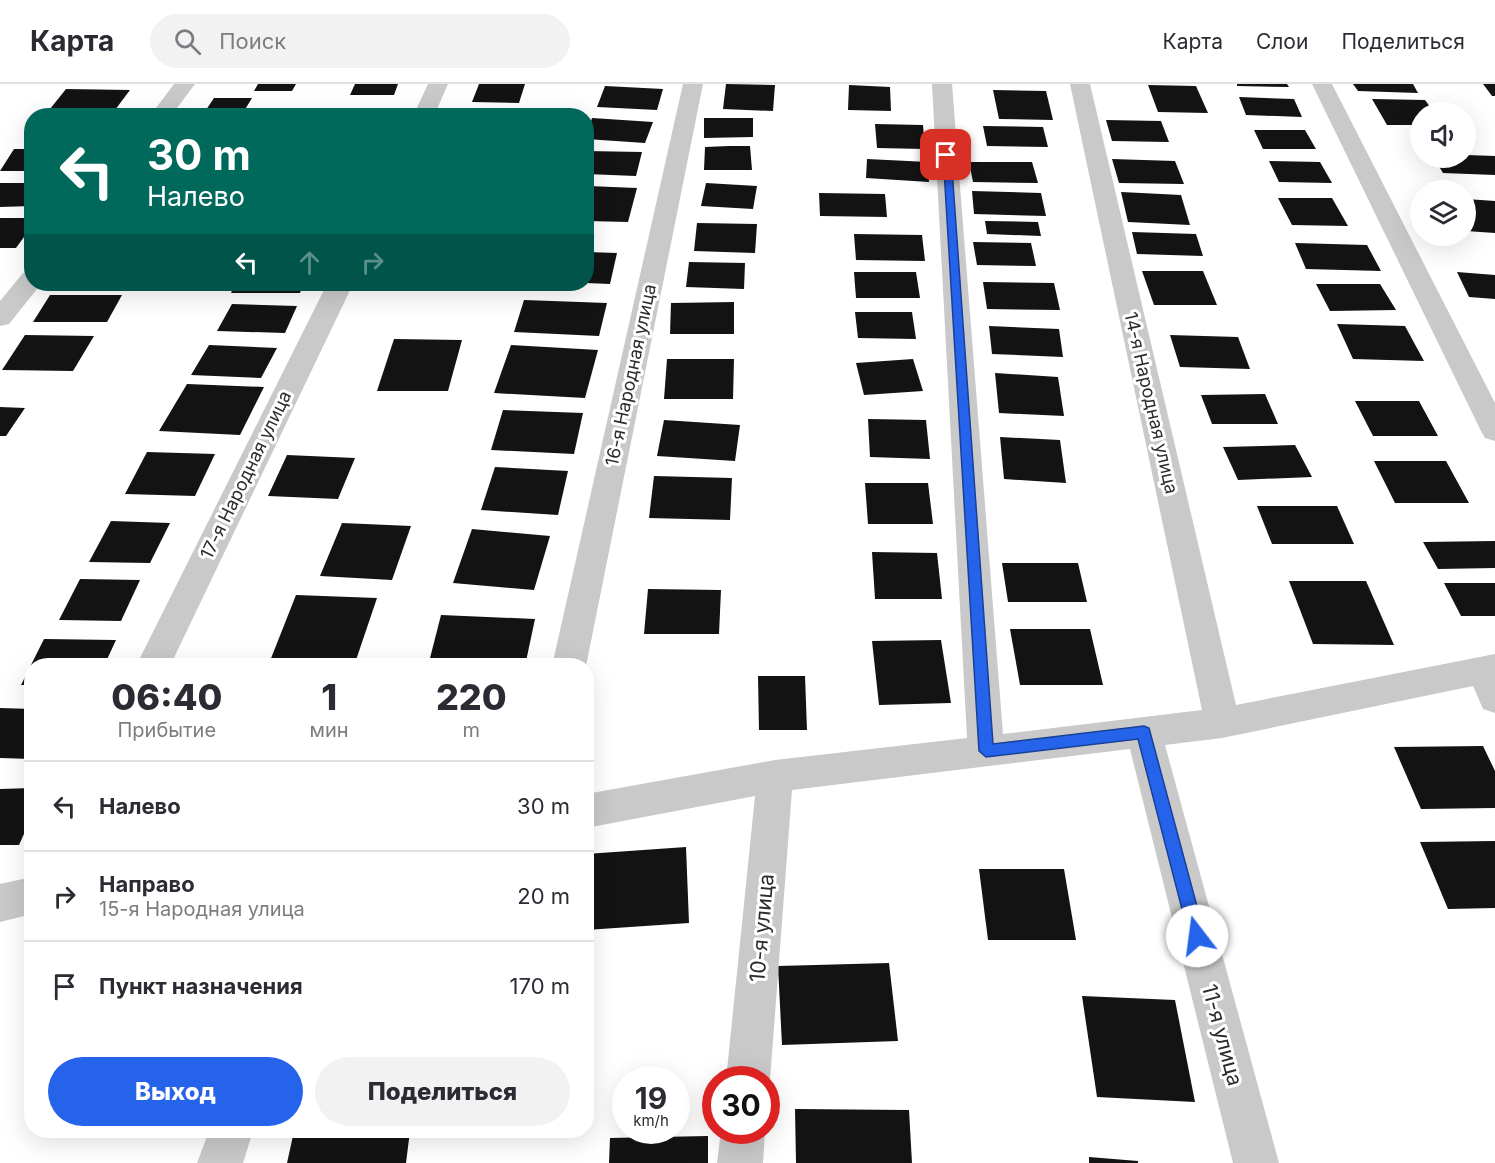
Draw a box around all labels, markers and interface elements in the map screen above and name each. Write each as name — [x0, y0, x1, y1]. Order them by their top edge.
search box — [150, 14, 570, 68]
text: Карта — [30, 24, 114, 58]
icon: search — [171, 25, 204, 58]
text: Поиск — [219, 28, 286, 54]
text: Карта — [1163, 29, 1223, 54]
text: Слои — [1256, 29, 1308, 54]
text: Поделиться — [1341, 29, 1465, 54]
map controls — [1410, 102, 1476, 246]
button: sound — [1410, 102, 1476, 168]
text: 30 m — [147, 129, 251, 180]
pin — [920, 129, 971, 180]
icon: left — [48, 132, 126, 210]
icon: arrive — [929, 138, 962, 171]
text: Налево — [147, 180, 245, 213]
button: layers — [1410, 180, 1476, 246]
icon: left — [230, 246, 263, 279]
icon: ahead — [293, 246, 326, 279]
icon: right — [356, 246, 389, 279]
street label: 16-я Народная улица — [601, 282, 660, 468]
street label: 14-я Народная улица — [1120, 310, 1183, 496]
street label: 17-я Народная улица — [196, 387, 295, 562]
text: 06:40 — [111, 675, 222, 719]
text: 1 — [321, 675, 337, 719]
text: 220 — [436, 675, 507, 719]
text: Прибытие — [117, 718, 216, 742]
text: мин — [310, 718, 349, 742]
text: m — [463, 718, 480, 742]
icon: left — [48, 790, 81, 823]
text: Налево — [99, 793, 181, 819]
text: 30 m — [517, 793, 570, 819]
text: Направо — [99, 871, 195, 897]
street label: 10-я улица — [744, 873, 779, 983]
icon: right — [48, 880, 81, 913]
text: 20 m — [517, 883, 570, 909]
text: 15-я Народная улица — [99, 897, 305, 921]
position arrow — [1165, 904, 1229, 968]
icon: arrive — [48, 970, 81, 1003]
text: Пункт назначения — [99, 973, 303, 999]
text: 170 m — [510, 973, 570, 999]
street label: 11-я улица — [1197, 981, 1248, 1088]
button: Выход — [48, 1057, 303, 1126]
button: Поделиться — [315, 1057, 570, 1126]
speed limit sign: 30 — [702, 1066, 780, 1144]
text: 19 — [635, 1080, 667, 1116]
text: km/h — [633, 1111, 669, 1130]

